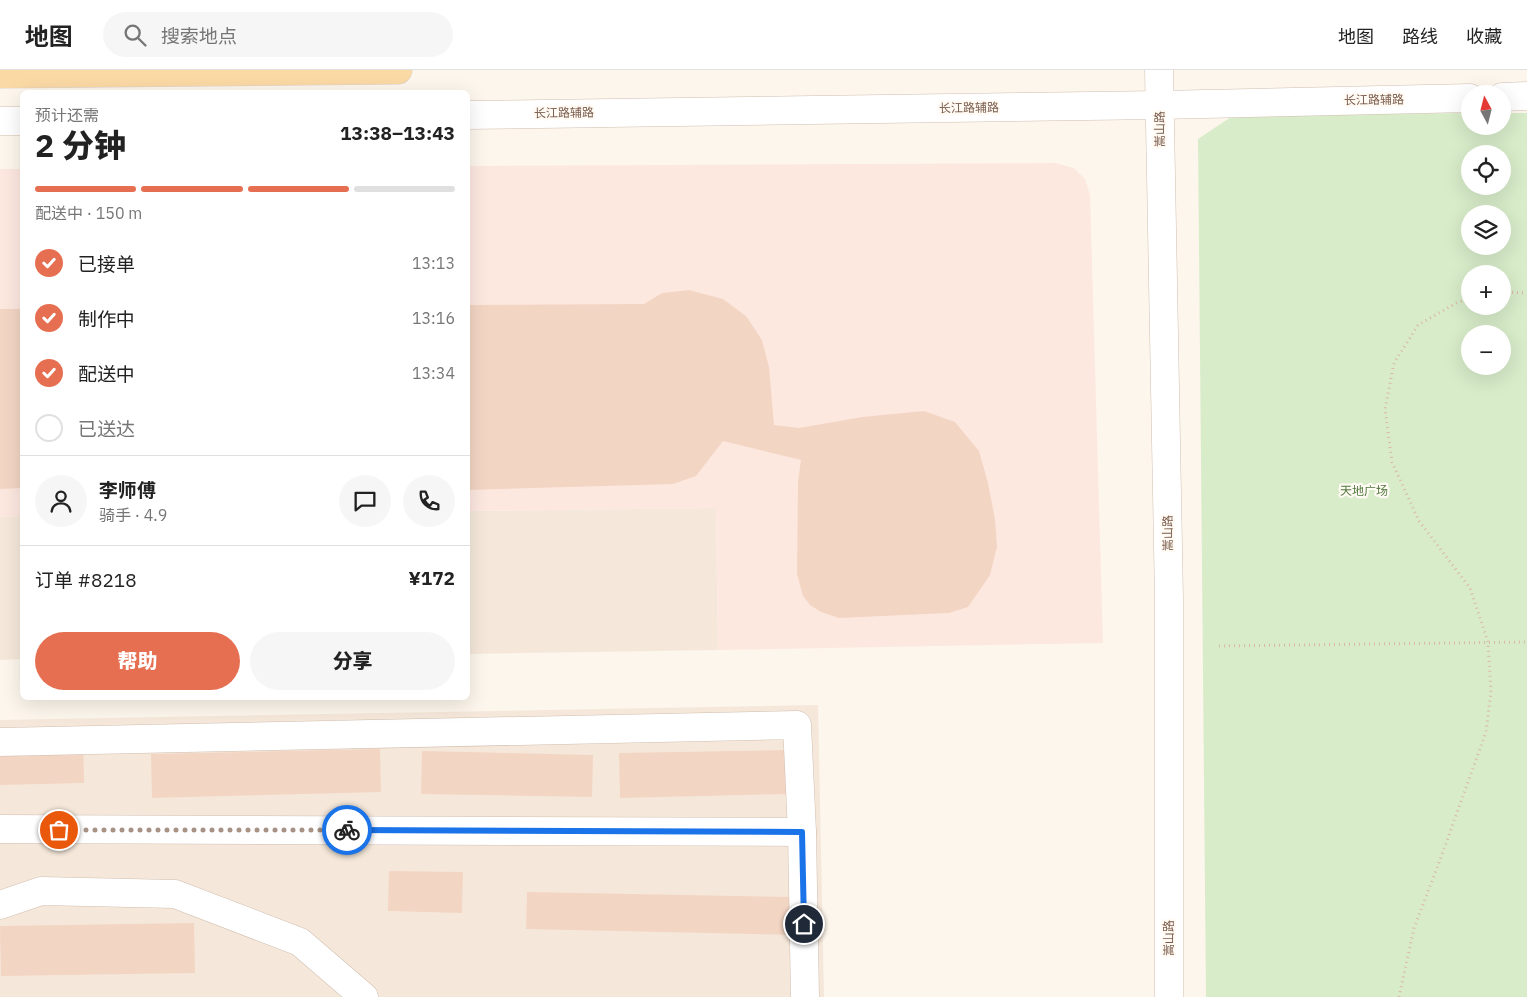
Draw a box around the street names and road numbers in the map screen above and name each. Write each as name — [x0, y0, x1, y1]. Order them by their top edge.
street label: 长江路辅路 — [1344, 91, 1404, 108]
street label: 长江路辅路 — [939, 99, 999, 116]
street label: 长江路辅路 — [534, 104, 594, 121]
street label: 嵩山路 — [1152, 111, 1167, 147]
street label: 嵩山路 — [1160, 515, 1175, 551]
street label: 嵩山路 — [1161, 920, 1176, 956]

